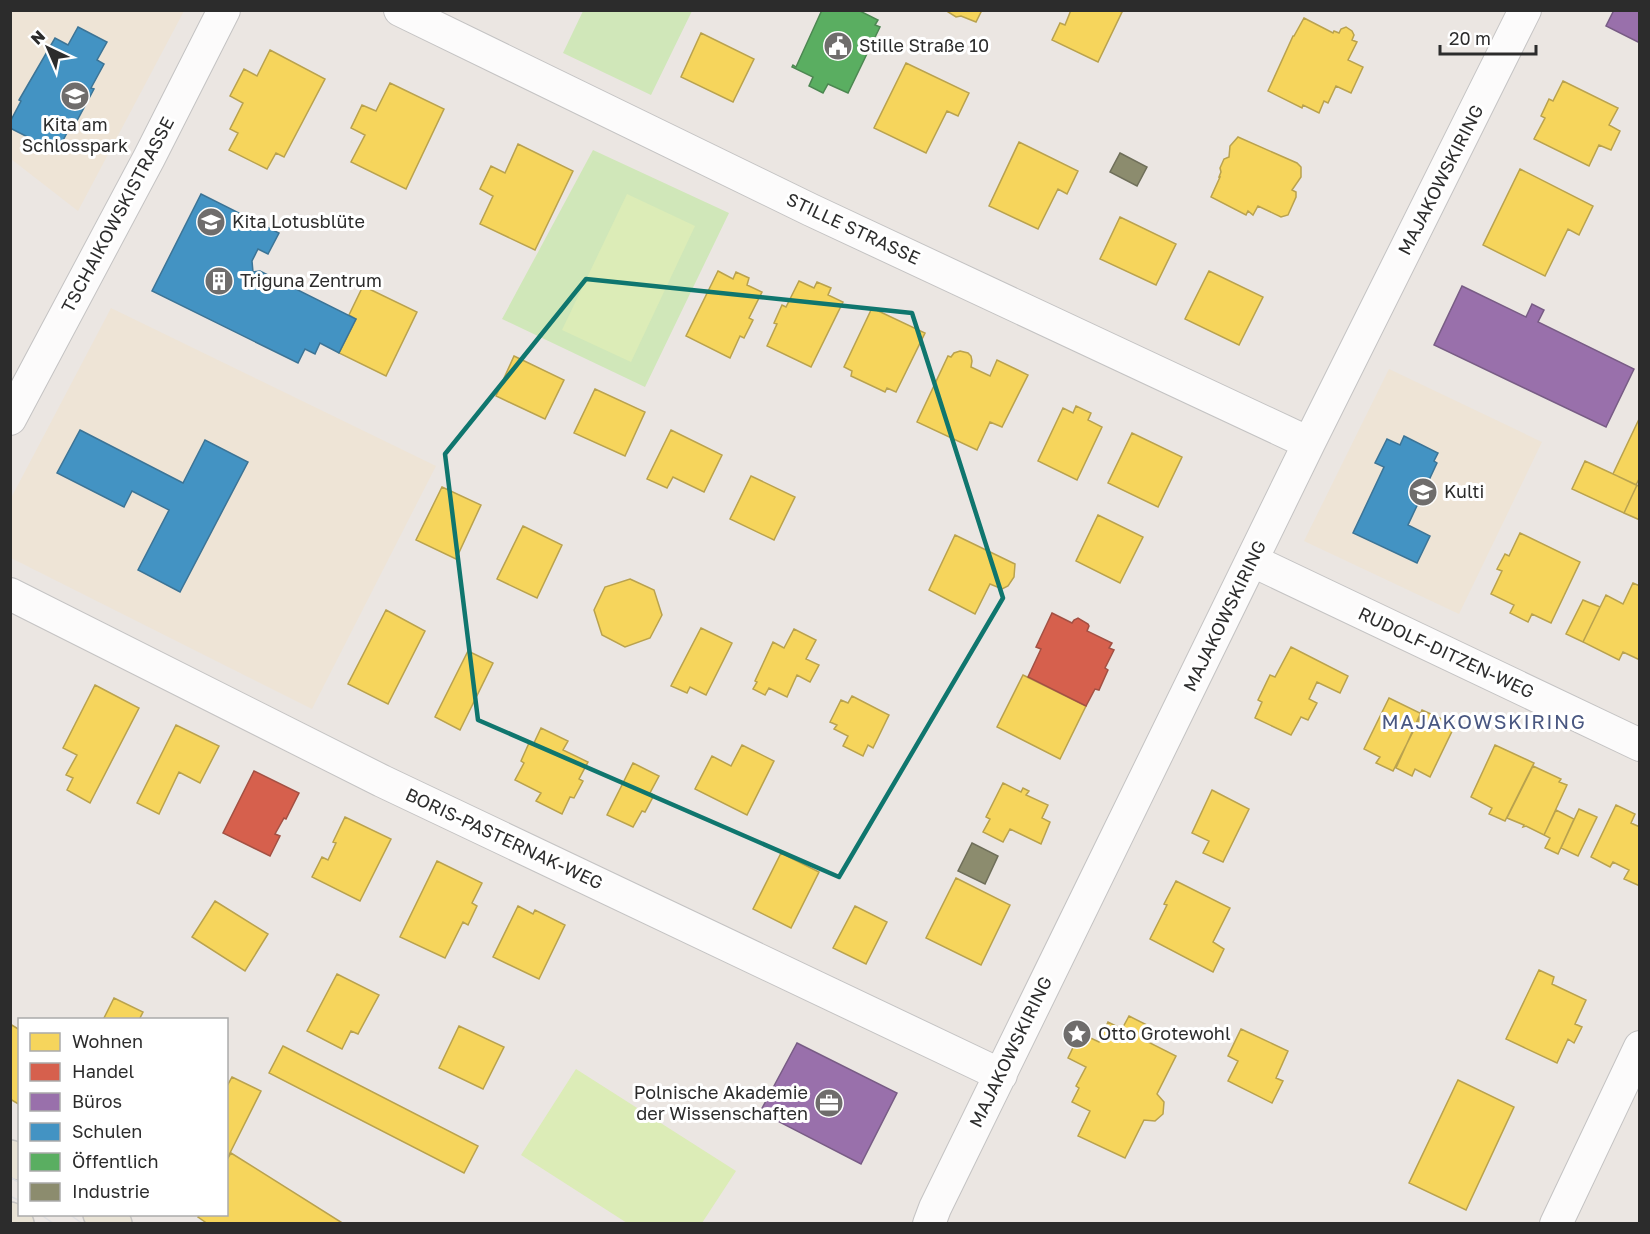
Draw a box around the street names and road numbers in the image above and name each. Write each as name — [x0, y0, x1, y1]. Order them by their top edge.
street label: MAJAKOWSKIRING — [1393, 101, 1487, 258]
street label: TSCHAIKOWSKISTRASSE — [56, 113, 178, 316]
street label: STILLE STRASSE — [783, 188, 924, 269]
street label: MAJAKOWSKIRING — [1178, 536, 1270, 695]
street label: RUDOLF-DITZEN-WEG — [1355, 602, 1538, 703]
street label: BORIS-PASTERNAK-WEG — [402, 783, 607, 894]
street label: MAJAKOWSKIRING — [964, 972, 1056, 1131]

